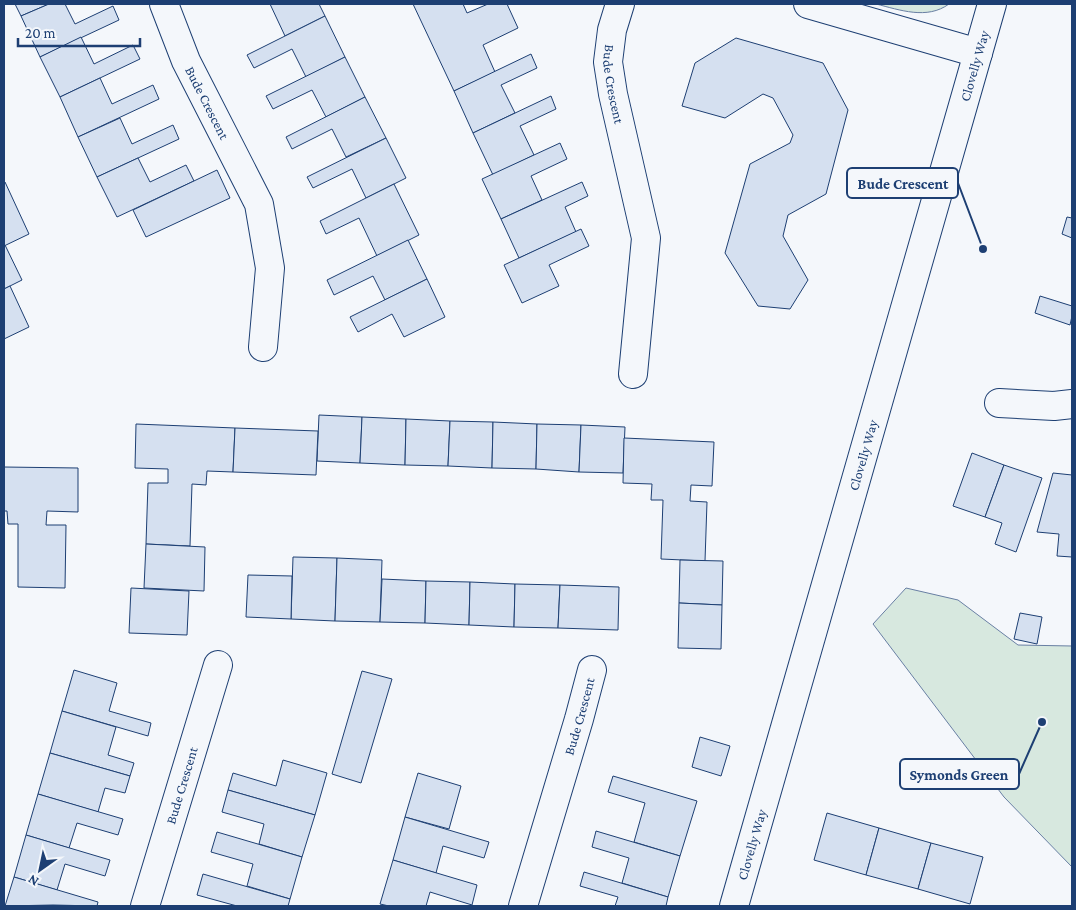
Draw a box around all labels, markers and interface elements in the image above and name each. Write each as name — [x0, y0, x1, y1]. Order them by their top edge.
scale bar — [18, 15, 140, 47]
text: 20 m — [25, 25, 56, 41]
street label: Clovelly Way — [957, 28, 992, 103]
street label: Bude Crescent — [600, 44, 628, 126]
street label: Bude Crescent — [182, 64, 233, 142]
callout: Bude Crescent — [847, 168, 958, 198]
text: Bude Crescent — [858, 176, 949, 192]
street label: Clovelly Way — [845, 417, 881, 492]
street label: Bude Crescent — [561, 675, 598, 757]
street label: Bude Crescent — [162, 744, 201, 826]
callout: Symonds Green — [900, 759, 1019, 789]
text: Symonds Green — [910, 767, 1009, 783]
street label: Clovelly Way — [734, 807, 769, 882]
north arrow — [15, 845, 65, 895]
text: N — [24, 871, 41, 890]

